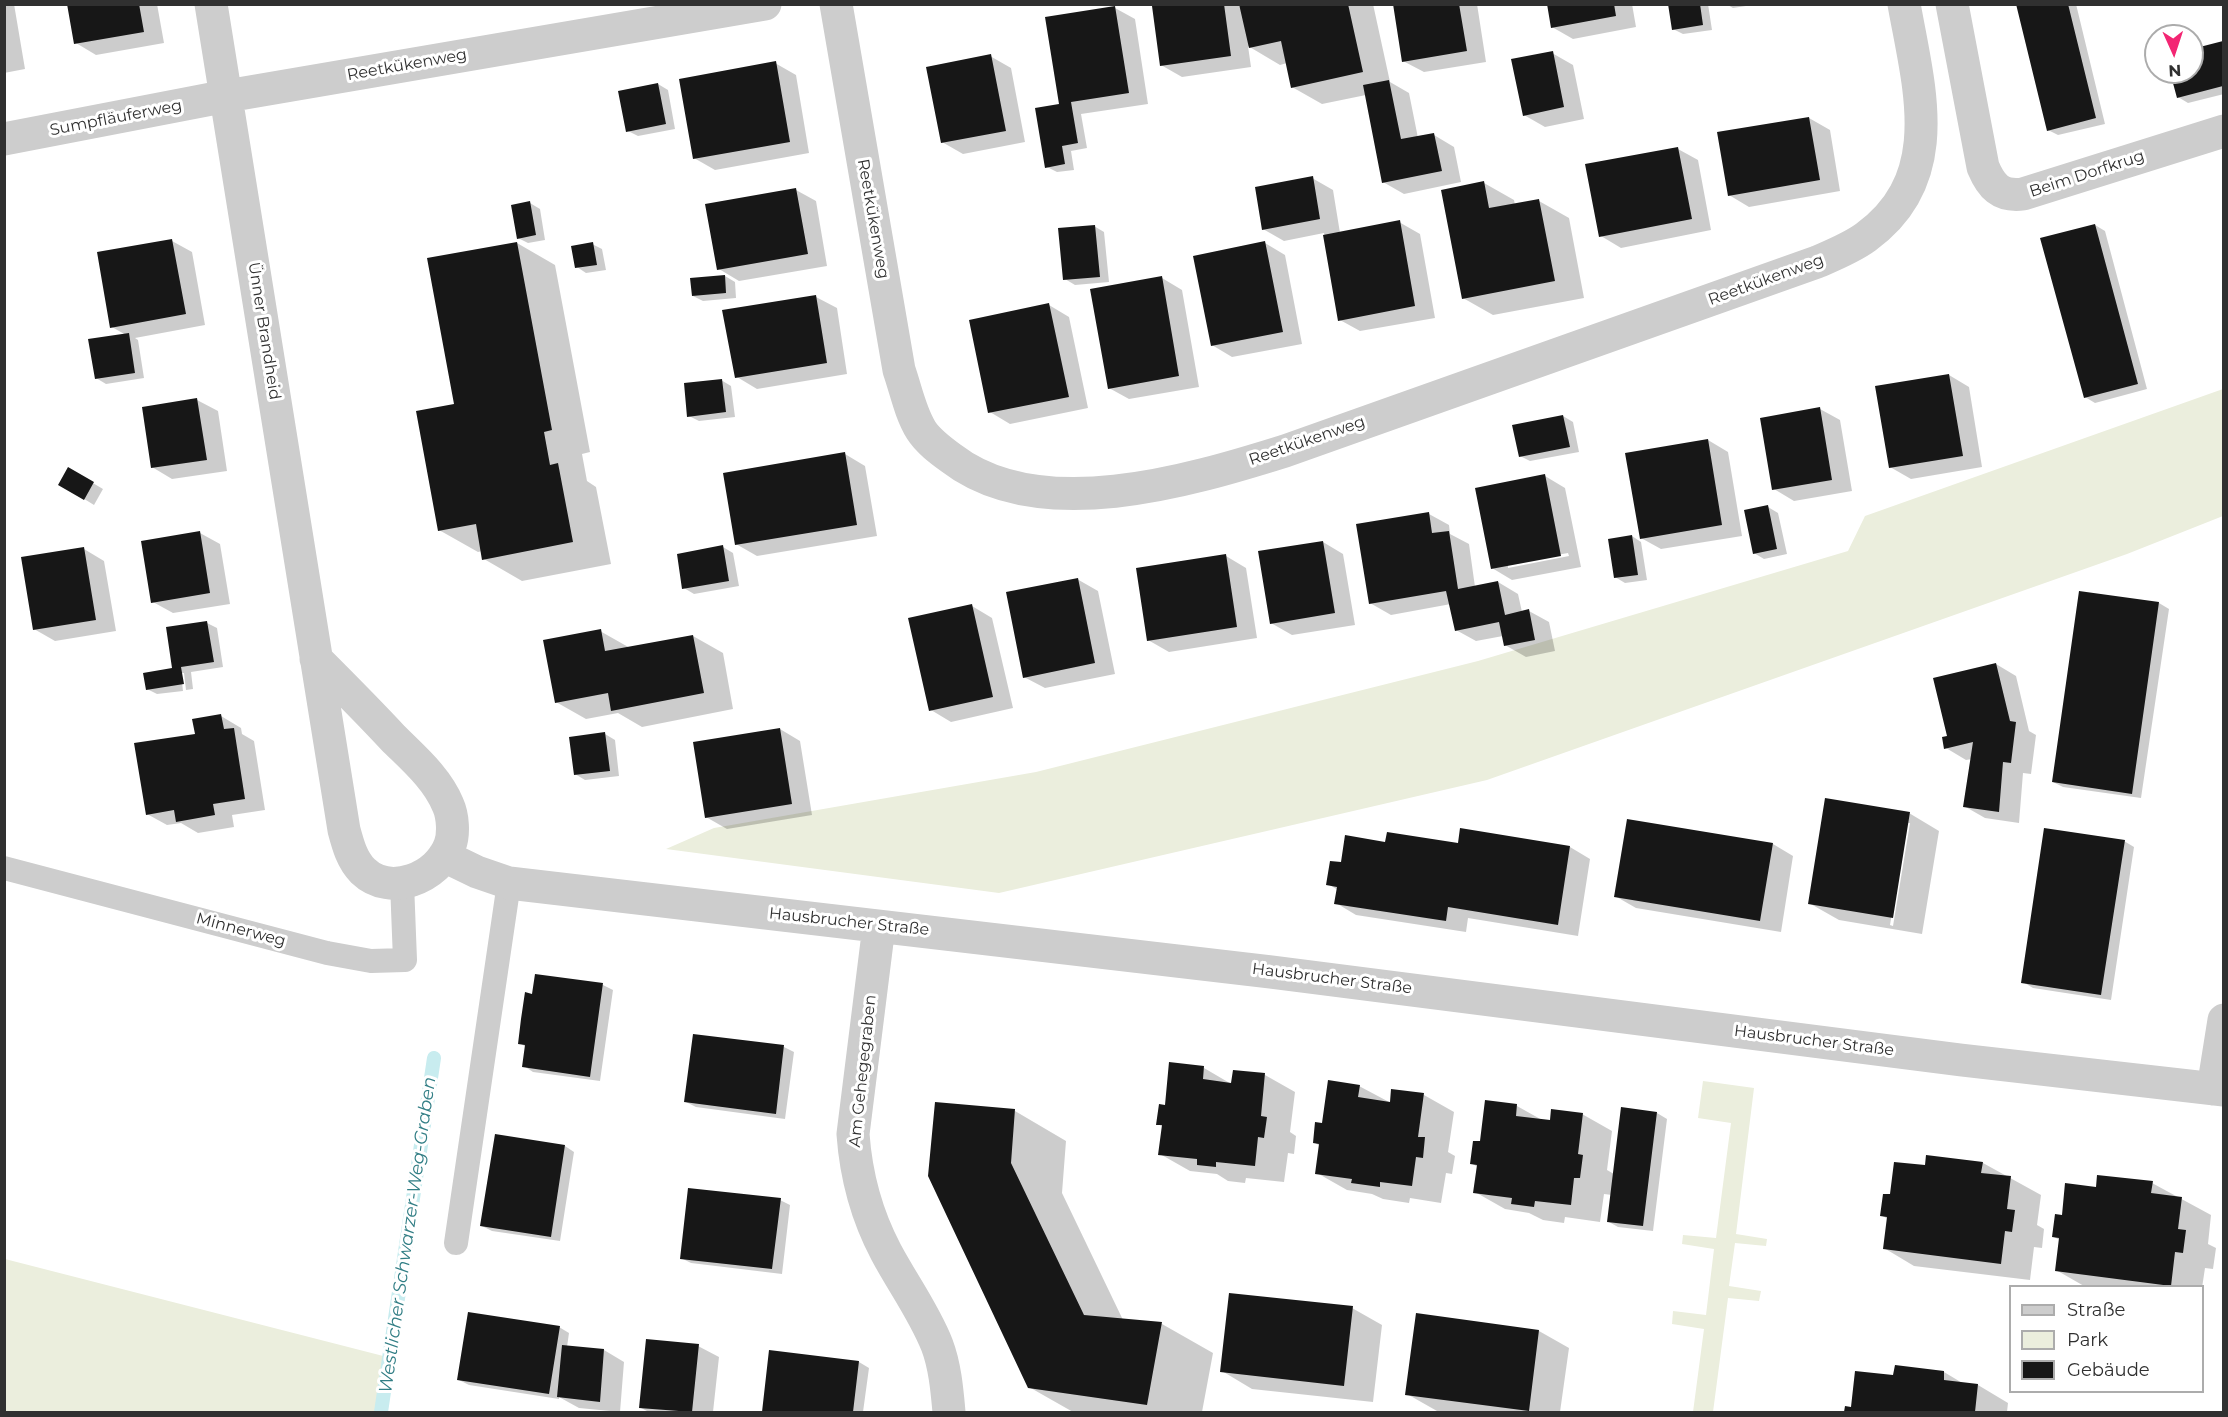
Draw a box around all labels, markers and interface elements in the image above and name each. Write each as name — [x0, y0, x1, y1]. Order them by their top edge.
north arrow — [2144, 24, 2204, 84]
street label: Reetkükenweg — [345, 45, 469, 85]
text: N — [2168, 61, 2182, 80]
street label: Sumpfläuferweg — [48, 96, 184, 140]
street label: Beim Dorfkrug — [2027, 146, 2147, 202]
street label: Reetkükenweg — [853, 157, 893, 281]
street label: Reetkükenweg — [1706, 250, 1826, 310]
street label: Ünner Brandheid — [244, 261, 284, 401]
street label: Reetkükenweg — [1246, 412, 1368, 470]
street label: Hausbrucher Straße — [768, 904, 930, 940]
street label: Minnerweg — [194, 909, 288, 951]
street label: Hausbrucher Straße — [1251, 960, 1413, 998]
street label: Am Gehegegraben — [845, 994, 881, 1148]
street label: Hausbrucher Straße — [1733, 1022, 1895, 1060]
water label: Westlicher Schwarzer-Weg-Graben — [375, 1076, 441, 1394]
legend — [2009, 1285, 2204, 1393]
text: Straße — [2067, 1299, 2125, 1321]
text: Park — [2067, 1329, 2108, 1351]
text: Gebäude — [2067, 1359, 2150, 1381]

